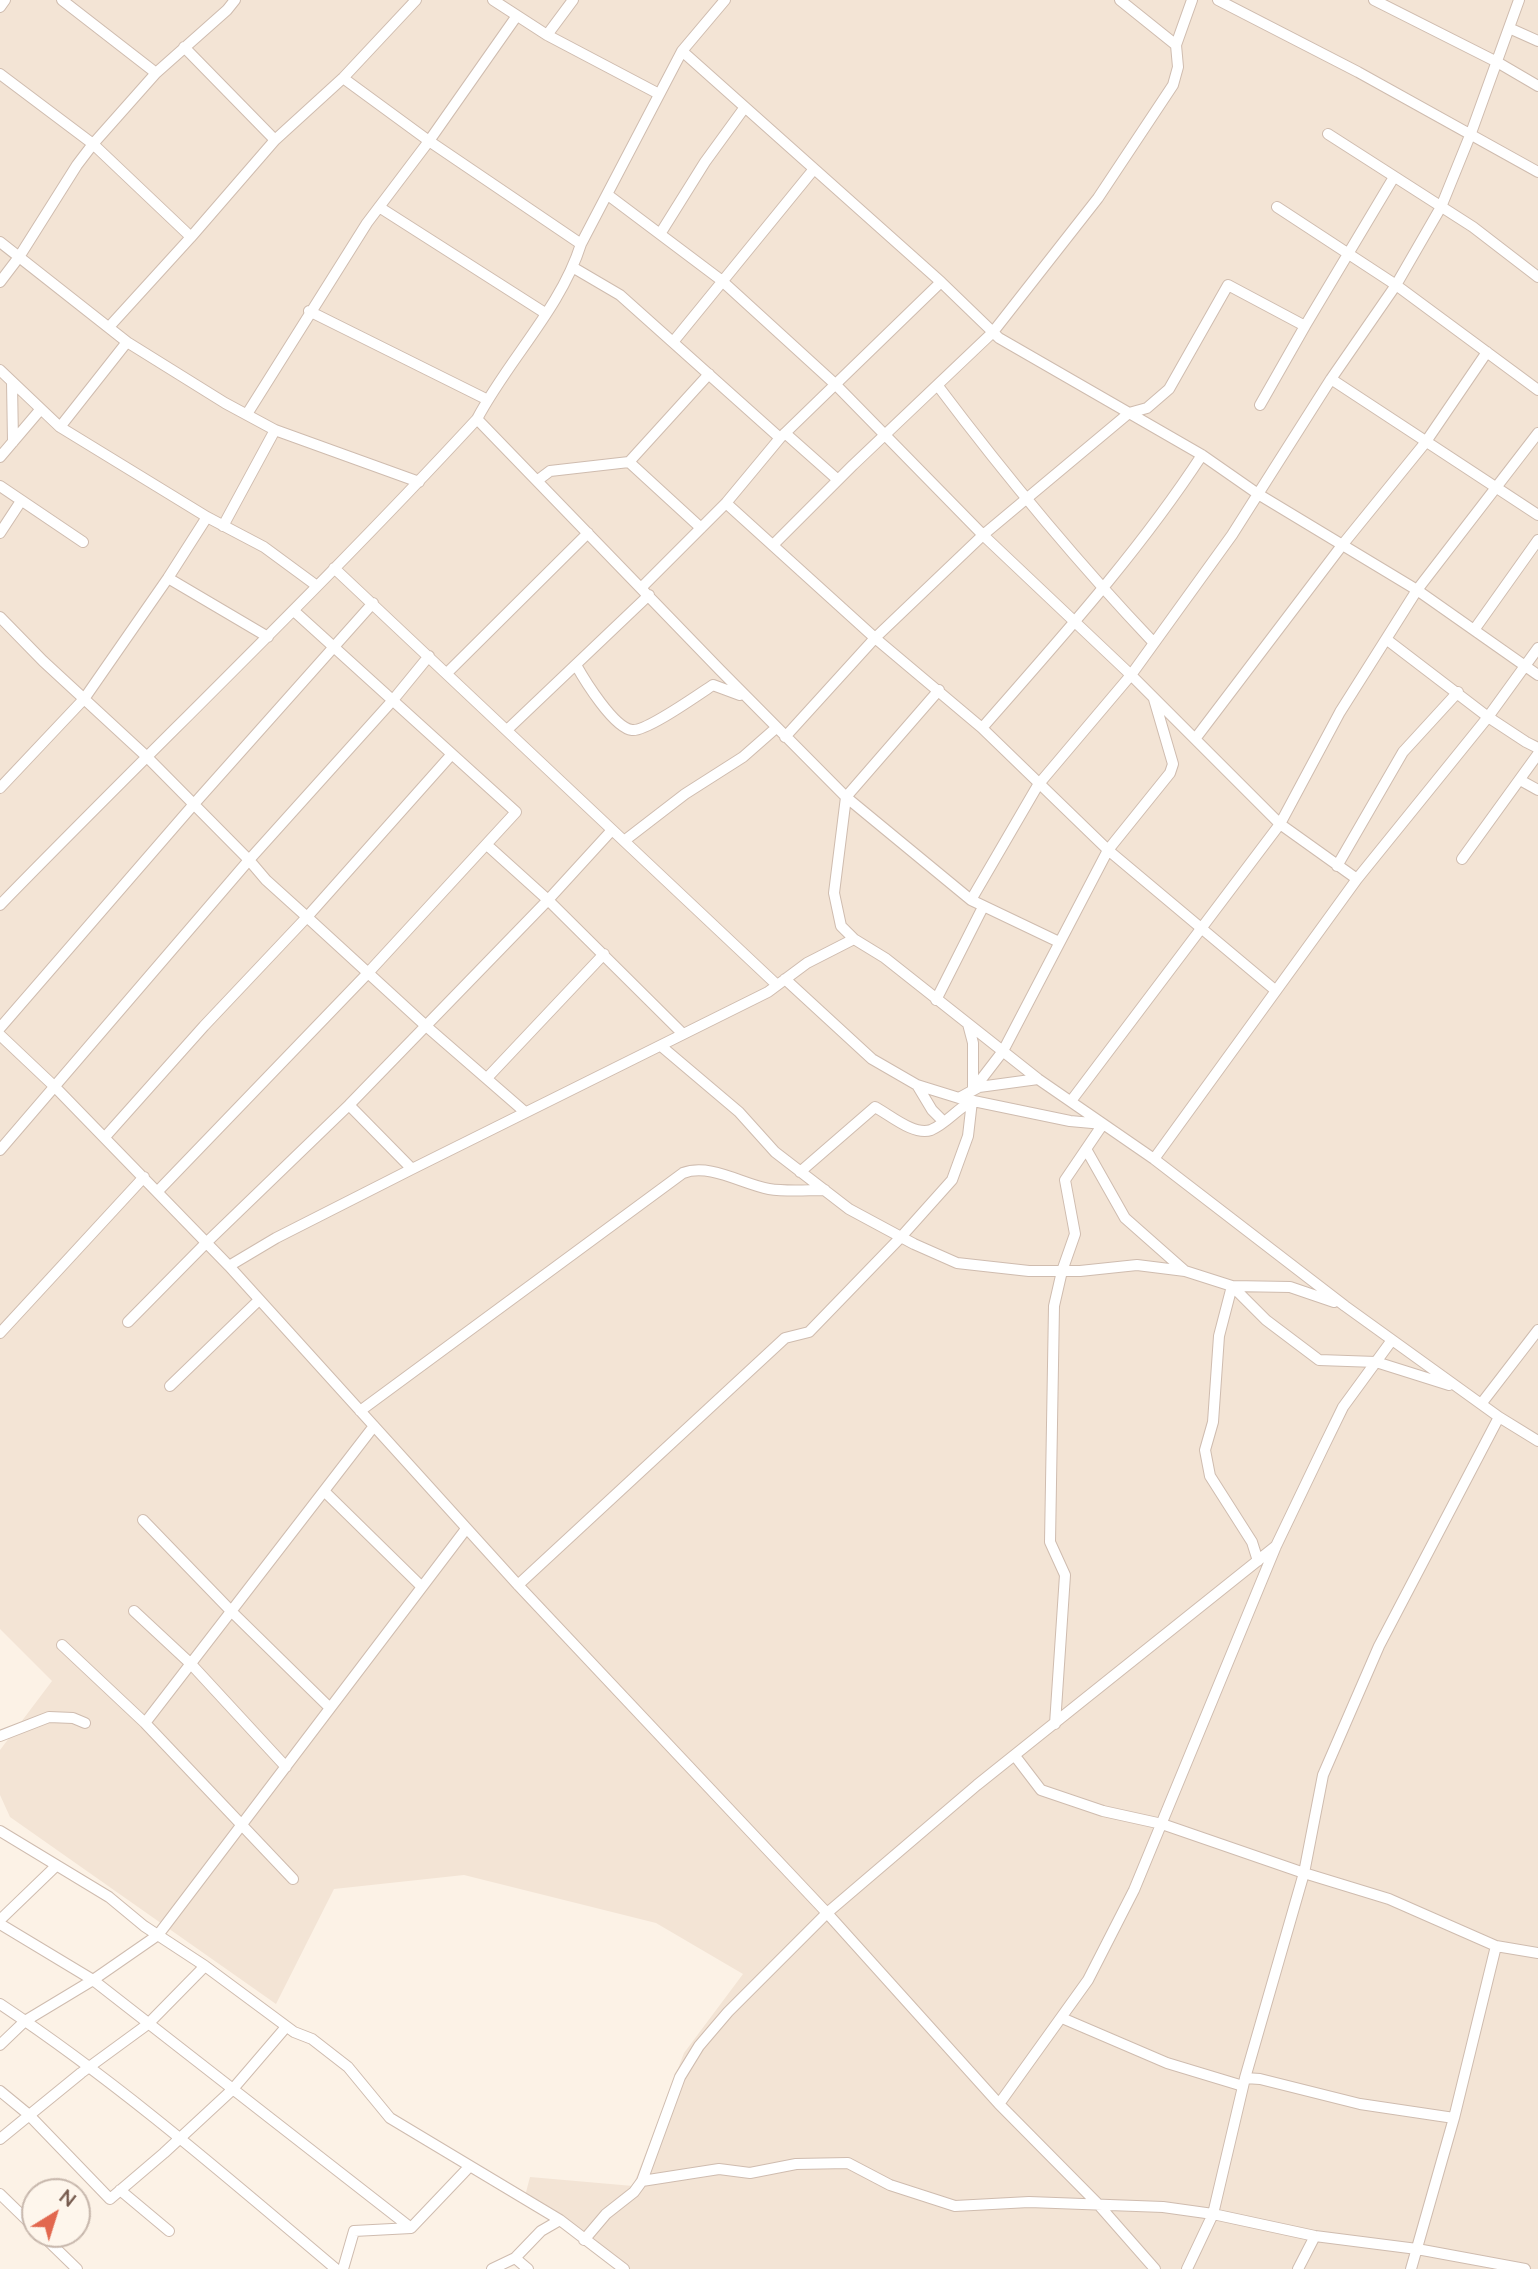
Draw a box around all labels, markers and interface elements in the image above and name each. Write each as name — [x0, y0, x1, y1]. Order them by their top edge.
north arrow — [21, 2178, 91, 2248]
text: N — [55, 2184, 81, 2211]

